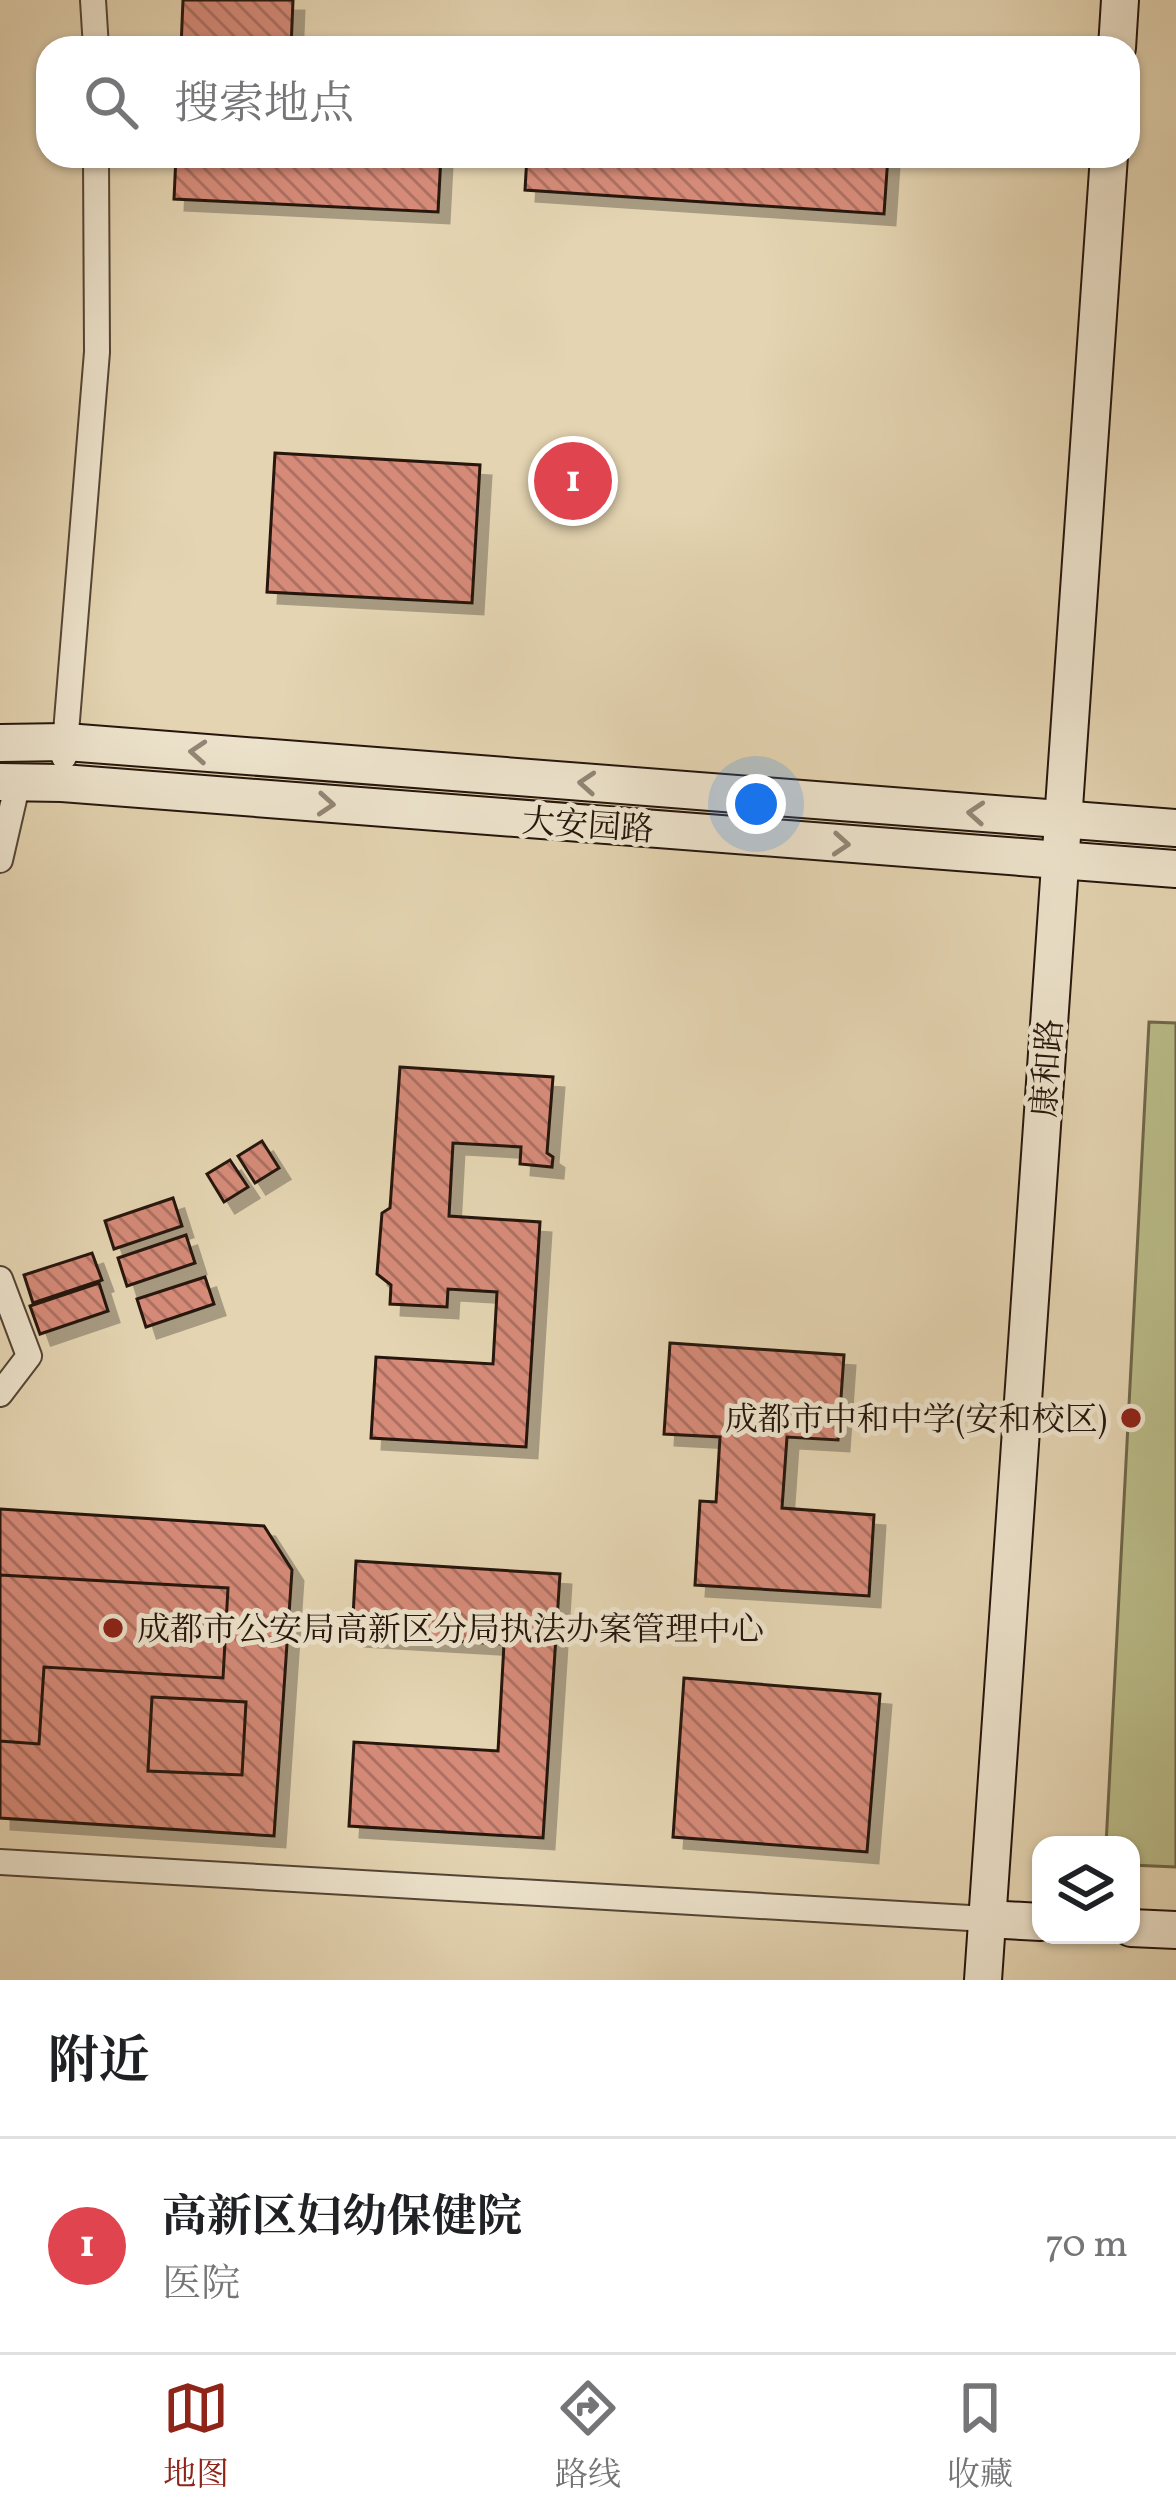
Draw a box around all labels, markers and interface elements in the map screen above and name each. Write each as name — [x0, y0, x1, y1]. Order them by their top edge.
search box — [36, 36, 1140, 168]
icon: search — [78, 69, 144, 135]
text: 搜索地点 — [174, 75, 354, 138]
pin: 1 — [534, 436, 612, 526]
one-way arrow — [188, 740, 207, 766]
one-way arrow — [577, 770, 596, 796]
your location — [726, 774, 786, 834]
one-way arrow — [317, 790, 336, 816]
street label: 大安园路 — [520, 800, 655, 856]
one-way arrow — [966, 800, 985, 826]
one-way arrow — [832, 830, 851, 856]
street label: 康和路 — [1024, 1017, 1076, 1119]
place label: 成都市中和中学(安和校区) — [725, 1399, 1107, 1445]
marker: 成都市中和中学(安和校区) — [1118, 1405, 1144, 1431]
place label: 成都市公安局高新区分局执法办案管理中心 — [137, 1609, 764, 1655]
marker: 成都市公安局高新区分局执法办案管理中心 — [100, 1615, 126, 1641]
map controls — [1032, 1836, 1140, 1944]
button: layers — [1032, 1836, 1140, 1944]
text: 附近 — [48, 2028, 150, 2099]
text: 高新区妇幼保健院 — [162, 2188, 522, 2251]
text: 1 — [79, 2219, 95, 2273]
text: 70 m — [1045, 2219, 1128, 2273]
text: 医院 — [162, 2259, 240, 2313]
tab: 地图 — [163, 2375, 229, 2500]
tab: 路线 — [555, 2375, 621, 2500]
tab: 收藏 — [947, 2375, 1013, 2500]

